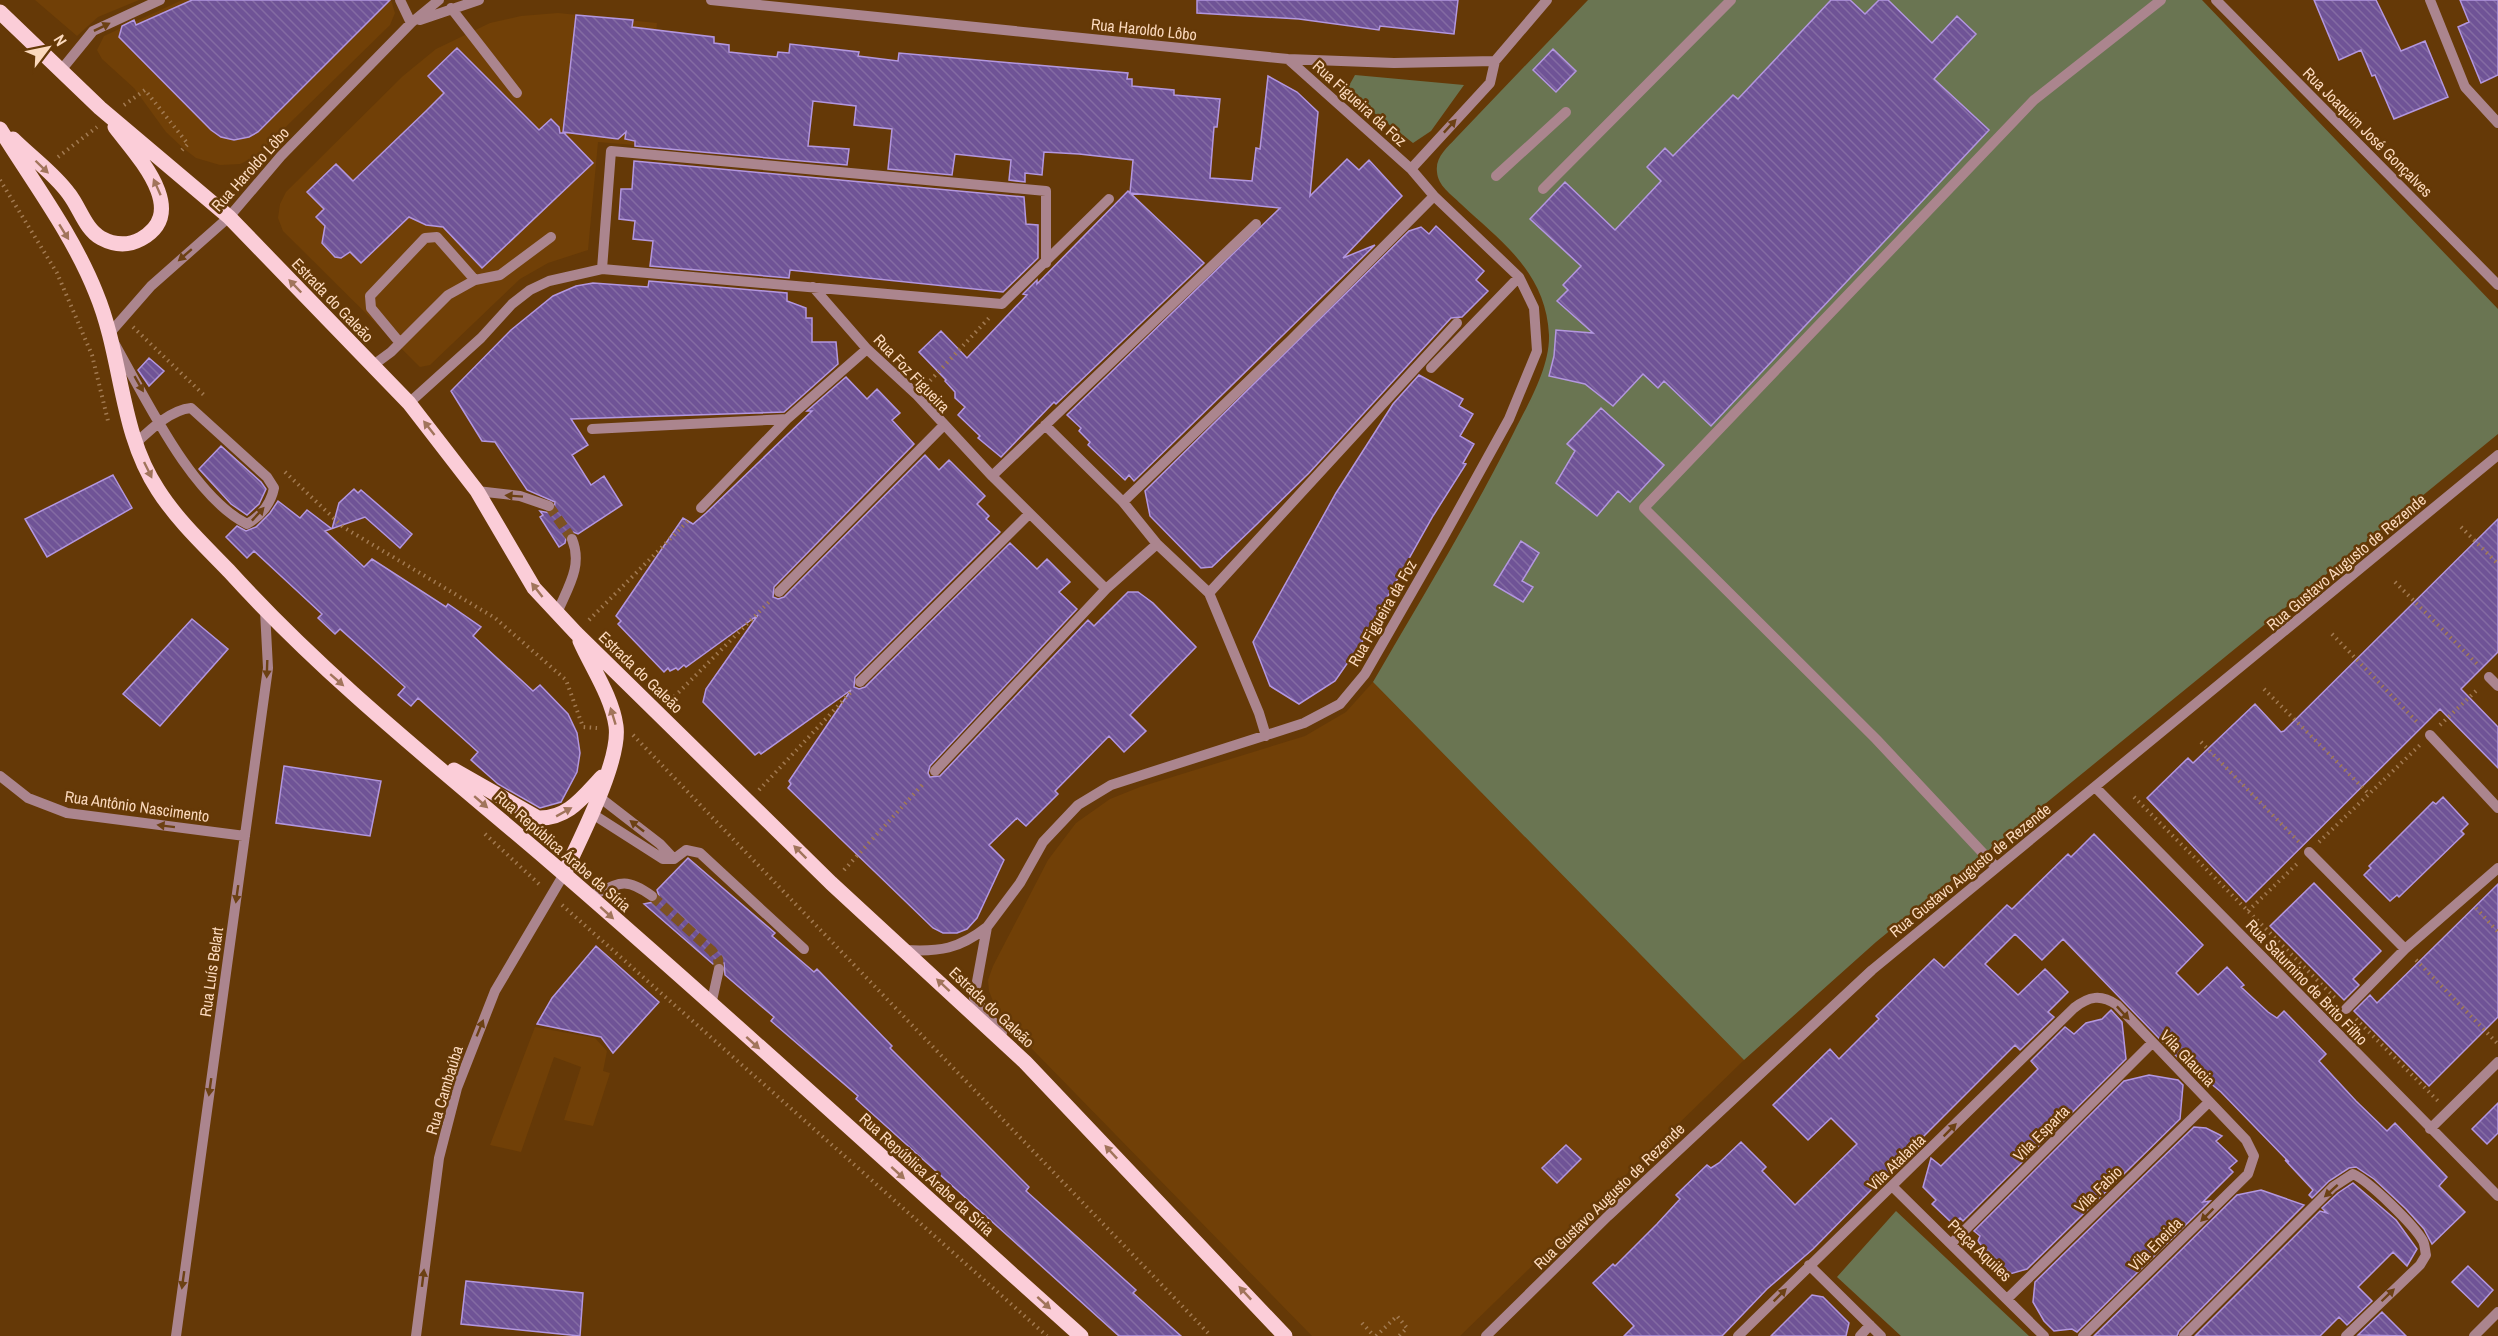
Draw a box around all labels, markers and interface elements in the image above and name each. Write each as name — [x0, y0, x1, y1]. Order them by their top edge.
street label: Rua Haroldo Lôbo — [1090, 12, 1198, 46]
north arrow — [18, 18, 78, 78]
one-way arrow — [93, 23, 110, 32]
text: N — [49, 30, 73, 50]
street label: Rua Figueira da Foz — [1308, 55, 1412, 152]
street label: Rua Joaquim José Gonçalves — [2298, 62, 2438, 202]
one-way arrow — [1443, 119, 1456, 134]
street label: Rua Haroldo Lôbo — [206, 122, 294, 216]
one-way arrow — [35, 160, 49, 174]
one-way arrow — [152, 179, 161, 196]
one-way arrow — [58, 224, 69, 241]
one-way arrow — [177, 248, 192, 262]
street label: Estrada do Galeão — [287, 253, 379, 347]
one-way arrow — [288, 279, 302, 294]
street label: Rua Foz Figueira — [869, 329, 956, 418]
one-way arrow — [133, 376, 144, 392]
one-way arrow — [422, 420, 435, 436]
one-way arrow — [142, 461, 152, 479]
street label: Rua Gustavo Augusto de Rezende — [2262, 489, 2430, 635]
one-way arrow — [504, 492, 523, 501]
one-way arrow — [251, 507, 265, 521]
street label: Rua Figueira da Foz — [1343, 555, 1422, 670]
one-way arrow — [531, 582, 543, 597]
street label: Estrada do Galeão — [594, 626, 688, 718]
one-way arrow — [262, 660, 271, 679]
one-way arrow — [329, 673, 344, 686]
one-way arrow — [608, 707, 617, 725]
street label: Rua Antônio Nascimento — [63, 785, 211, 827]
street label: Rua República Árabe da Síria — [490, 786, 637, 917]
one-way arrow — [473, 796, 489, 809]
street label: Rua Gustavo Augusto de Rezende — [1885, 798, 2055, 942]
one-way arrow — [556, 807, 573, 817]
one-way arrow — [630, 820, 645, 832]
one-way arrow — [156, 822, 175, 831]
one-way arrow — [793, 846, 807, 860]
one-way arrow — [232, 884, 241, 903]
one-way arrow — [599, 906, 614, 919]
street label: Rua Saturnino de Brito Filho — [2241, 914, 2373, 1050]
street label: Rua Luís Belart — [194, 925, 228, 1018]
street label: Estrada do Galeão — [944, 962, 1040, 1052]
one-way arrow — [935, 978, 950, 992]
one-way arrow — [2116, 1005, 2130, 1019]
one-way arrow — [475, 1018, 485, 1036]
street label: Vila Glaucia — [2155, 1025, 2221, 1092]
one-way arrow — [745, 1036, 760, 1049]
street label: Rua Cambaúba — [420, 1042, 468, 1137]
one-way arrow — [206, 1077, 215, 1096]
street label: Vila Esparta — [2008, 1100, 2074, 1166]
street label: Rua República Árabe da Síria — [855, 1108, 1000, 1241]
street label: Rua Gustavo Augusto de Rezende — [1529, 1118, 1689, 1274]
one-way arrow — [1943, 1124, 1957, 1138]
street label: Vila Atalanta — [1862, 1128, 1931, 1195]
one-way arrow — [1104, 1144, 1118, 1159]
street label: Vila Fabio — [2069, 1161, 2127, 1217]
one-way arrow — [890, 1166, 905, 1179]
one-way arrow — [2323, 1184, 2338, 1198]
one-way arrow — [2200, 1207, 2214, 1221]
street label: Vila Eneida — [2123, 1212, 2187, 1276]
street label: Praça Aquiles — [1943, 1214, 2017, 1286]
one-way arrow — [419, 1268, 428, 1287]
one-way arrow — [179, 1271, 188, 1290]
one-way arrow — [1238, 1286, 1252, 1301]
one-way arrow — [1772, 1288, 1786, 1302]
one-way arrow — [2381, 1289, 2395, 1303]
one-way arrow — [1036, 1296, 1051, 1309]

